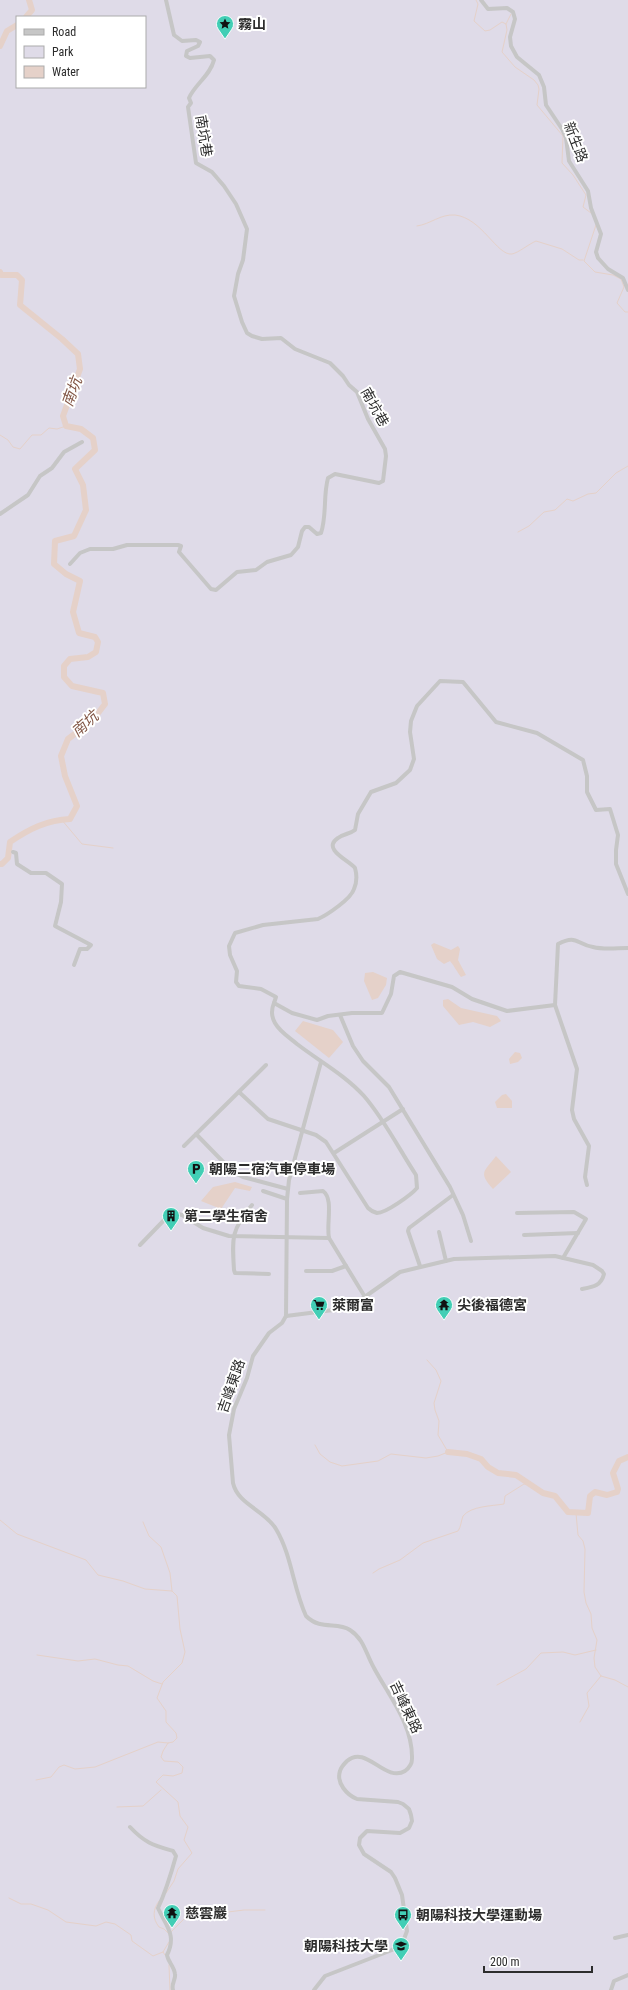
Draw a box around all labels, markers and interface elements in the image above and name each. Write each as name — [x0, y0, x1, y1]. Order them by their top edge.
place icon: 霧山 — [215, 14, 235, 39]
legend — [16, 16, 146, 88]
place label: 霧山 — [238, 16, 266, 32]
text: Road — [52, 25, 76, 39]
text: Park — [52, 45, 74, 59]
text: Water — [52, 65, 80, 79]
street label: 南坑巷 — [193, 114, 215, 158]
street label: 新生路 — [561, 120, 591, 164]
water label: 南坑 — [58, 373, 86, 409]
street label: 南坑巷 — [358, 385, 392, 429]
water label: 南坑 — [68, 706, 104, 741]
parking icon: 朝陽二宿汽車停車場 — [186, 1159, 206, 1184]
place label: 朝陽二宿汽車停車場 — [209, 1161, 335, 1177]
building icon: 第二學生宿舍 — [161, 1206, 181, 1231]
place label: 第二學生宿舍 — [184, 1208, 268, 1224]
supermarket icon: 萊爾富 — [309, 1295, 329, 1320]
temple icon: 尖後福德宮 — [434, 1295, 454, 1320]
place label: 萊爾富 — [332, 1297, 374, 1313]
place label: 尖後福德宮 — [457, 1297, 527, 1313]
street label: 吉峰東路 — [214, 1357, 248, 1415]
street label: 吉峰東路 — [387, 1678, 425, 1736]
temple icon: 慈雲巖 — [162, 1903, 182, 1928]
place label: 慈雲巖 — [185, 1905, 227, 1921]
bus stop icon: 朝陽科技大學運動場 — [393, 1905, 413, 1930]
place label: 朝陽科技大學運動場 — [416, 1907, 542, 1923]
school or university icon: 朝陽科技大學 — [391, 1936, 411, 1961]
place label: 朝陽科技大學 — [304, 1938, 388, 1954]
scale bar — [484, 1948, 592, 1974]
text: 200 m — [490, 1955, 520, 1969]

